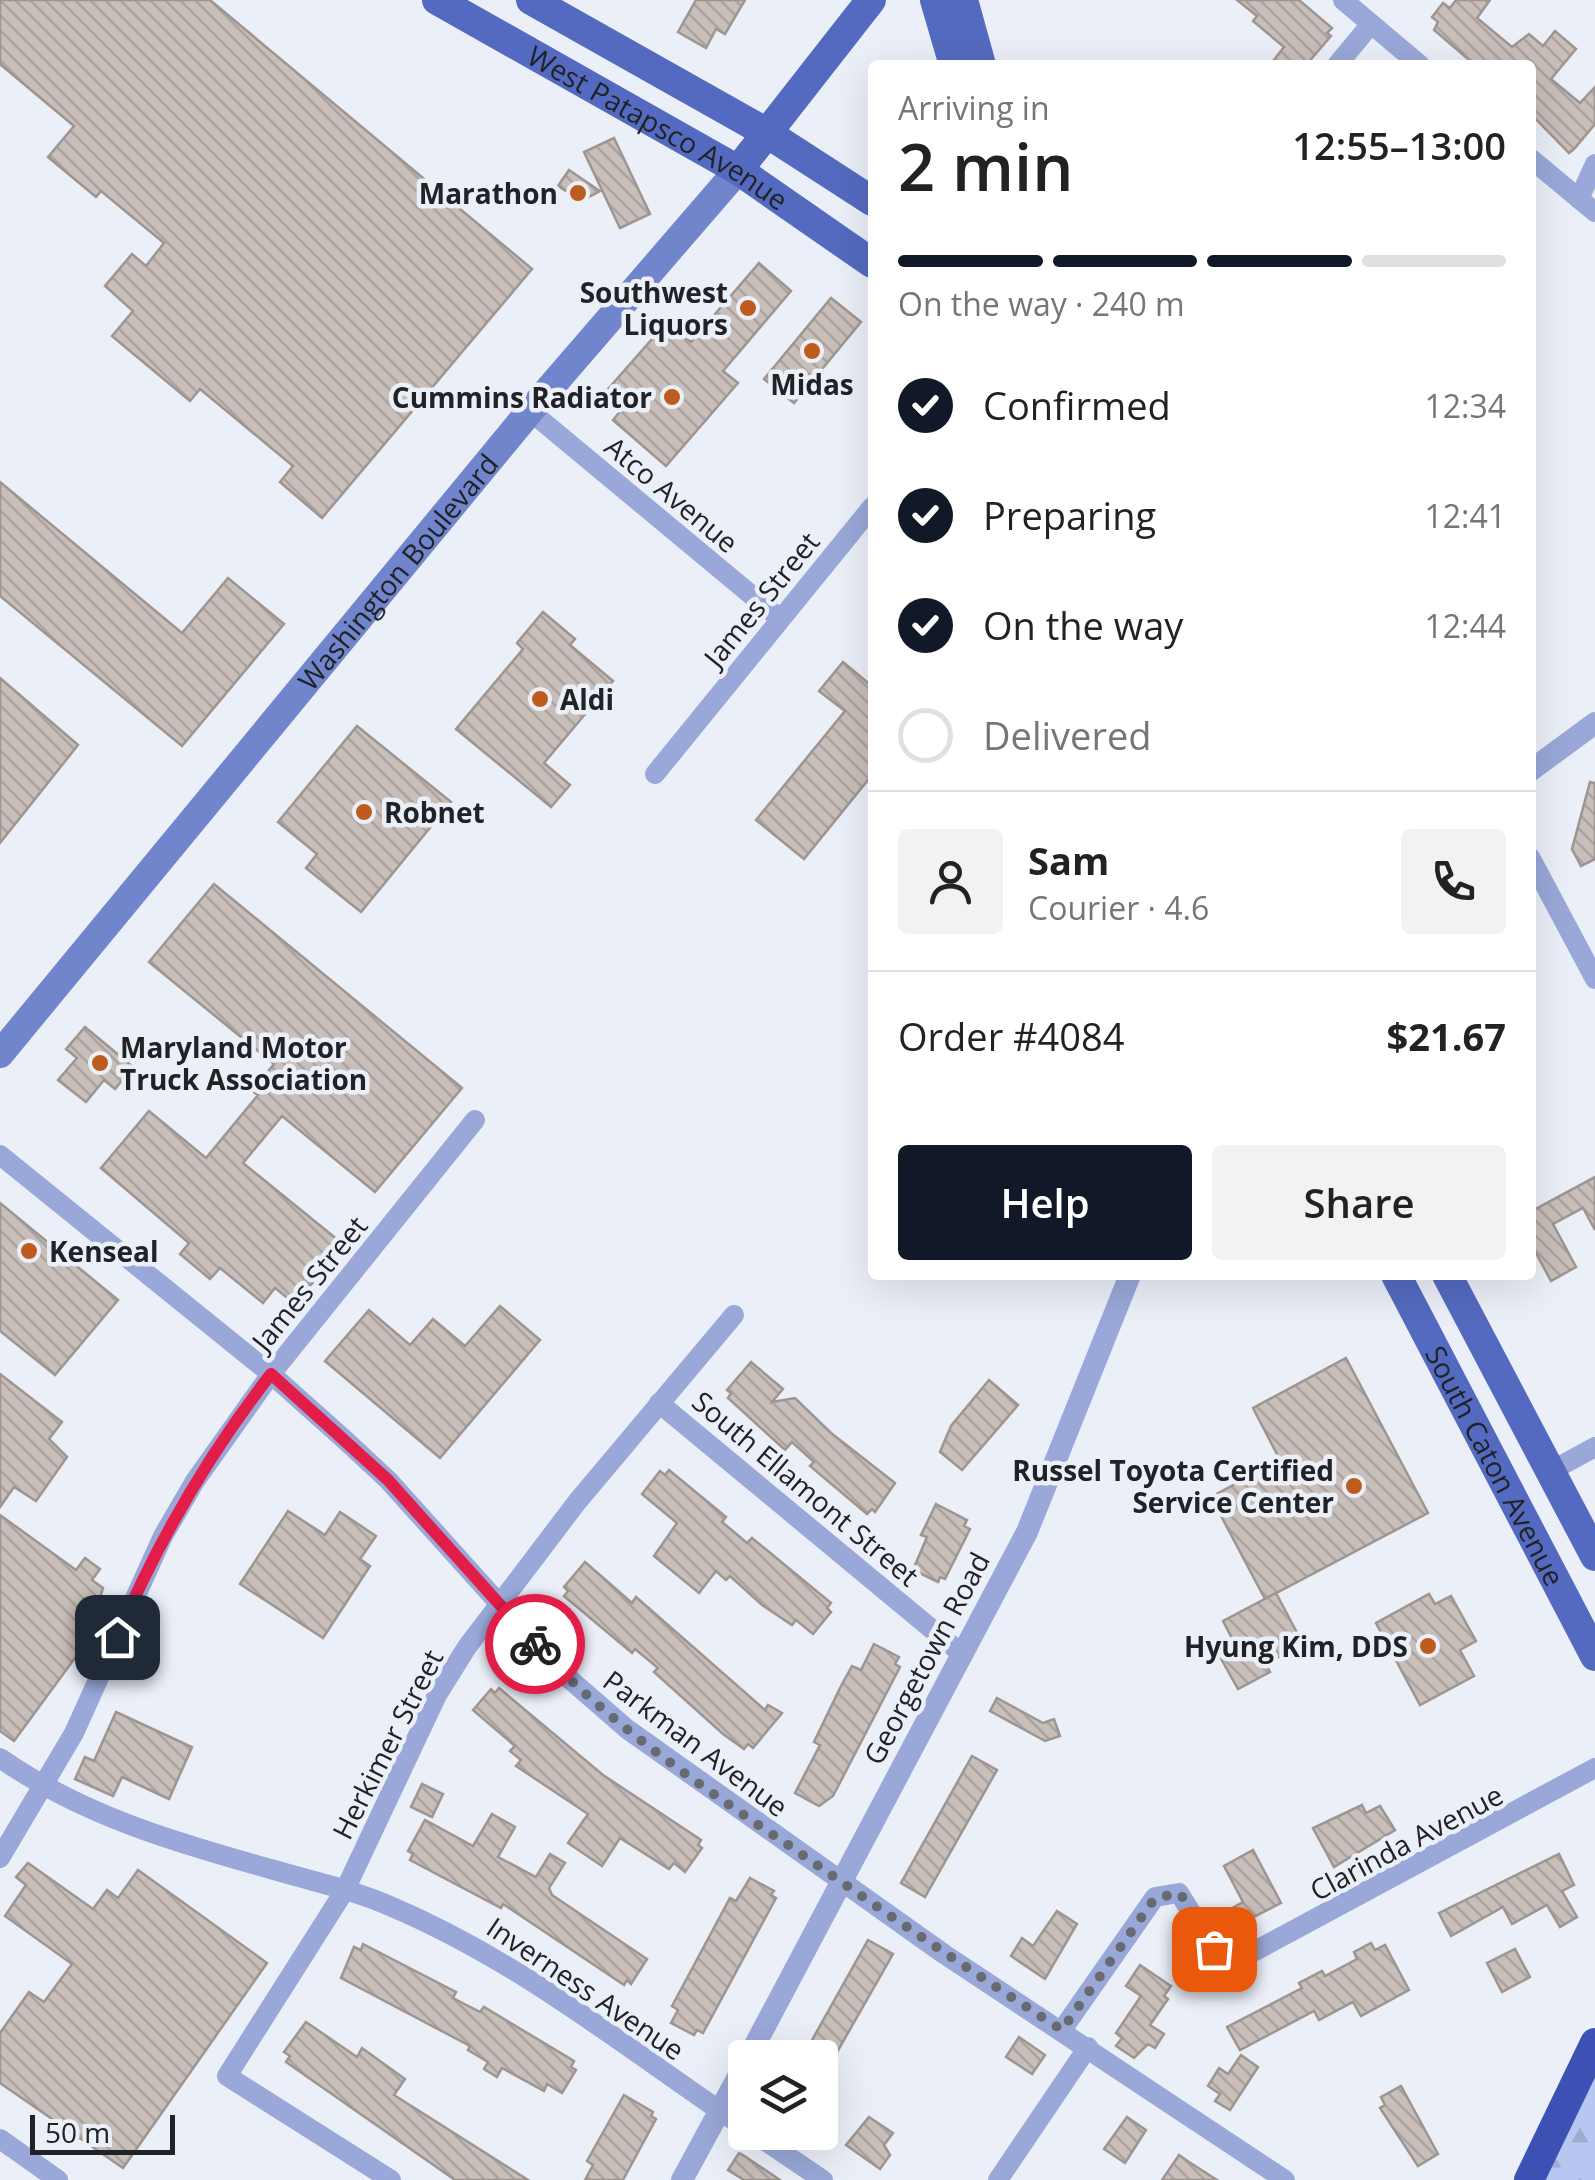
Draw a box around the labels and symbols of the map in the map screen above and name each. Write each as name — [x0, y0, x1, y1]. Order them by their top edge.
street label: West Patapsco Avenue — [521, 36, 796, 218]
place label: Marathon — [419, 174, 558, 212]
marker: Marathon — [567, 182, 589, 204]
place label: Southwest Liquors — [580, 273, 728, 343]
marker: Southwest Liquors — [737, 297, 759, 319]
marker: Midas — [801, 340, 823, 362]
place label: Midas — [770, 365, 854, 403]
place label: Cummins Radiator — [392, 378, 652, 416]
marker: Cummins Radiator — [661, 386, 683, 408]
street label: Atco Avenue — [597, 427, 747, 561]
street label: Washington Boulevard — [289, 446, 506, 698]
street label: James Street — [693, 523, 827, 677]
place label: Aldi — [560, 680, 614, 718]
marker: Aldi — [529, 688, 551, 710]
place label: Robnet — [384, 793, 485, 831]
marker: Robnet — [353, 801, 375, 823]
place label: Maryland Motor Truck Association — [120, 1028, 367, 1098]
marker: Maryland Motor Truck Association — [89, 1052, 111, 1074]
street label: James Street — [241, 1207, 375, 1361]
place label: Kenseal — [49, 1232, 158, 1270]
marker: Kenseal — [18, 1240, 40, 1262]
street label: South Caton Avenue — [1417, 1339, 1574, 1592]
street label: South Ellamont Street — [685, 1382, 927, 1594]
place label: Russel Toyota Certified Service Center — [1012, 1451, 1334, 1521]
marker: Russel Toyota Certified Service Center — [1343, 1475, 1365, 1497]
street label: Georgetown Road — [854, 1545, 998, 1771]
courier — [485, 1594, 585, 1694]
pin — [75, 1595, 160, 1680]
place label: Hyung Kim, DDS — [1184, 1627, 1408, 1665]
marker: Hyung Kim, DDS — [1417, 1635, 1439, 1657]
street label: Herkimer Street — [323, 1643, 451, 1845]
street label: Parkman Avenue — [596, 1661, 796, 1825]
street label: Clarinda Avenue — [1303, 1775, 1509, 1909]
pin — [1172, 1907, 1257, 1992]
street label: Inverness Avenue — [480, 1908, 692, 2068]
scale bar — [30, 2110, 175, 2154]

